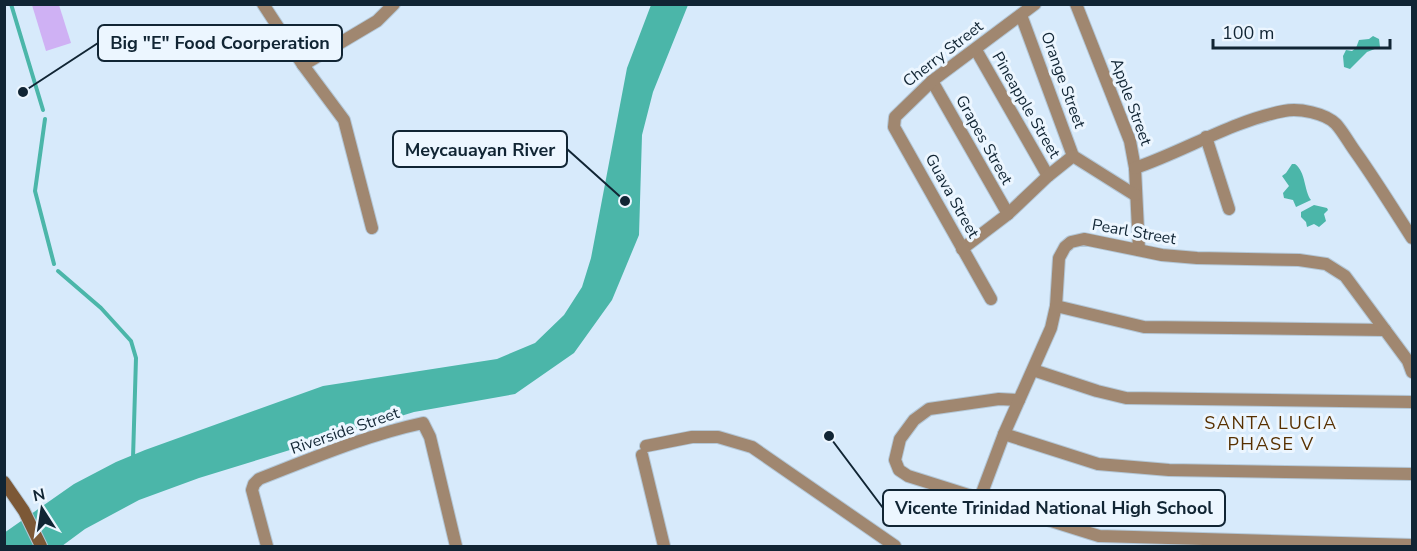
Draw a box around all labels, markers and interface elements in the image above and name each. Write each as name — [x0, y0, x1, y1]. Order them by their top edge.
scale bar — [1213, 12, 1390, 50]
street label: Cherry Street — [898, 15, 988, 92]
text: 100 m — [1222, 21, 1274, 45]
callout: Big "E" Food Coorperation — [98, 25, 342, 61]
street label: Orange Street — [1035, 29, 1091, 132]
text: Big "E" Food Coorperation — [110, 31, 330, 55]
street label: Pineapple Street — [987, 48, 1066, 163]
street label: Apple Street — [1105, 55, 1157, 149]
street label: Grapes Street — [950, 91, 1018, 189]
callout: Meycauayan River — [393, 131, 567, 167]
text: Meycauayan River — [405, 138, 555, 162]
street label: Guava Street — [920, 150, 984, 242]
street label: Pearl Street — [1090, 214, 1178, 250]
street label: Riverside Street — [288, 402, 403, 460]
district label: SANTA LUCIA PHASE V — [1204, 411, 1338, 456]
north arrow — [12, 479, 72, 539]
text: N — [31, 483, 47, 507]
callout: Vicente Trinidad National High School — [883, 490, 1225, 526]
text: Vicente Trinidad National High School — [894, 496, 1213, 520]

